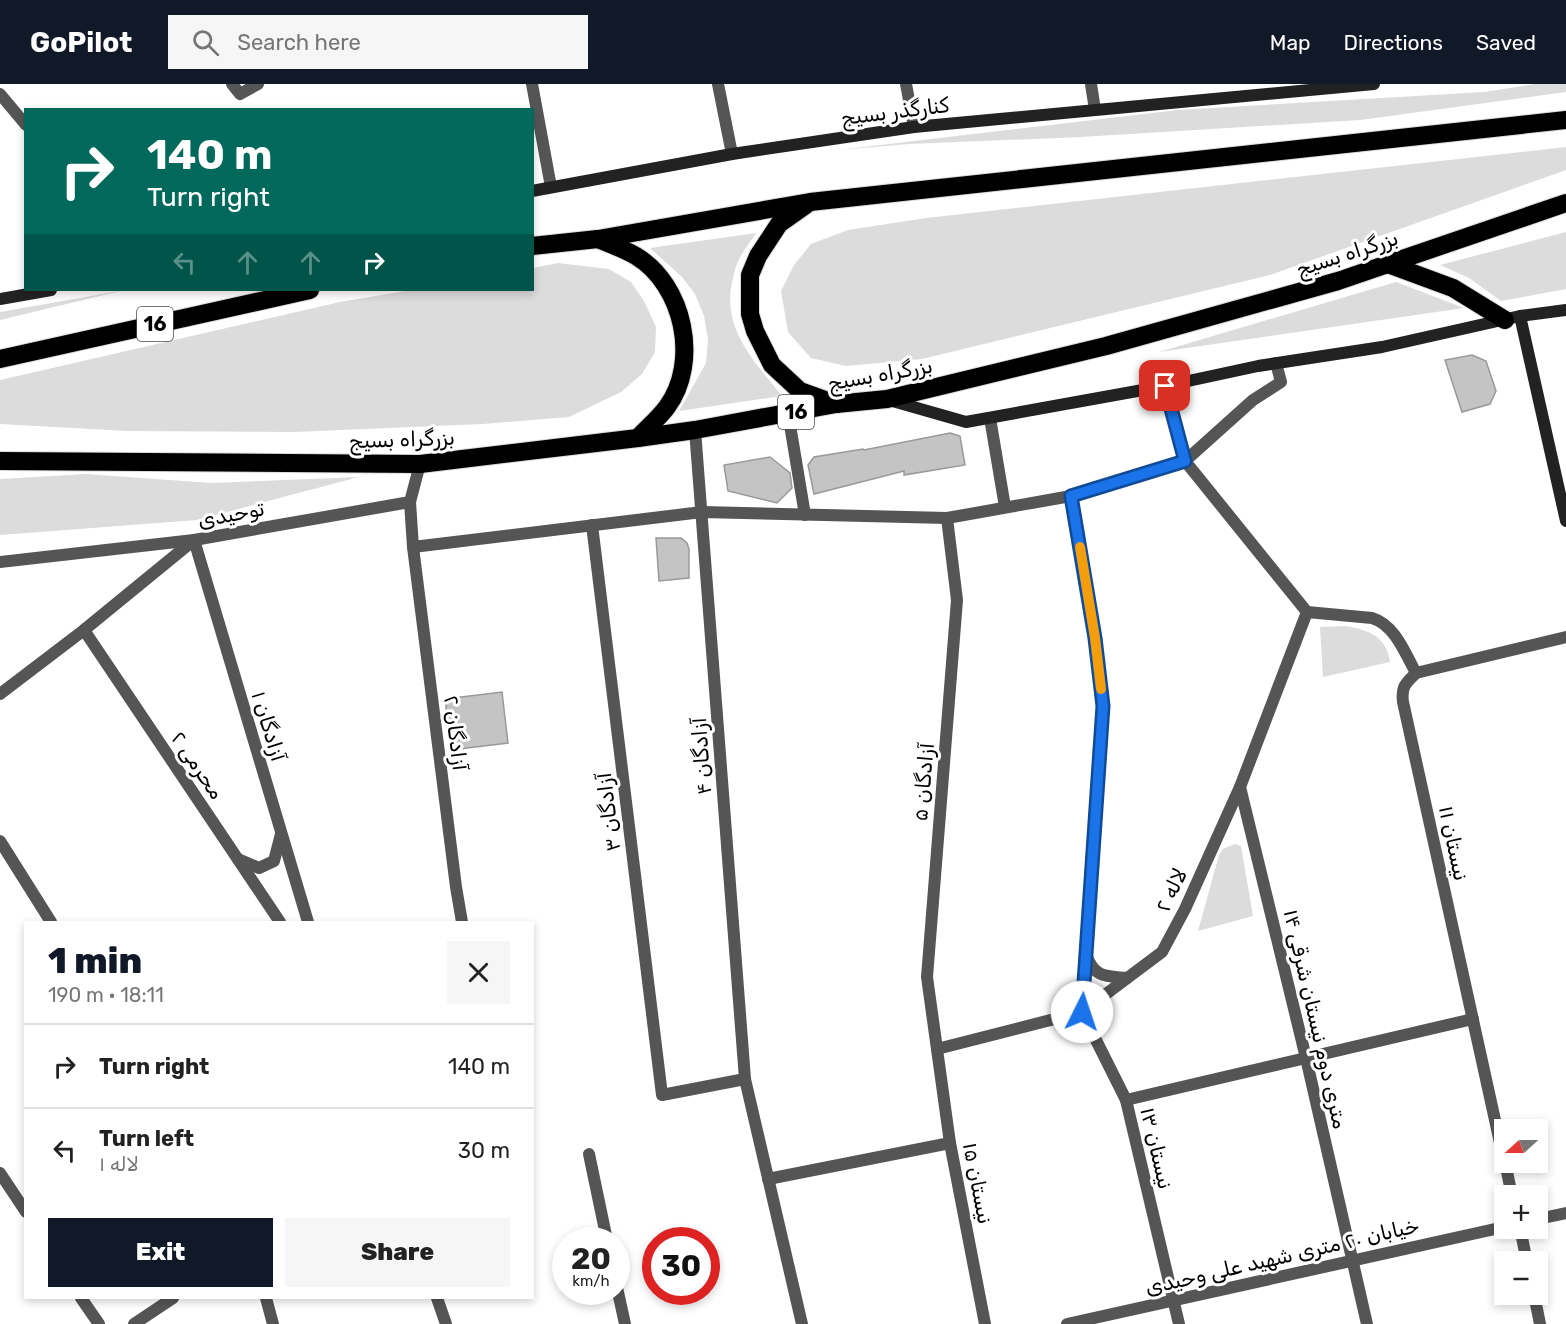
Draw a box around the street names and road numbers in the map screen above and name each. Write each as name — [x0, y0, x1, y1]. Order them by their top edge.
street label: کنارگذر بسیج — [840, 92, 951, 132]
street label: بزرگراه بسیج — [1293, 225, 1402, 283]
road number: 16 — [137, 307, 173, 341]
street label: بزرگراه بسیج — [826, 352, 935, 397]
road number: 16 — [778, 395, 814, 429]
street label: بزرگراه بسیج — [349, 425, 455, 455]
street label: توحیدی — [196, 495, 267, 533]
street label: آزادگان ۱ — [246, 688, 292, 764]
street label: آزادگان ۲ — [439, 694, 473, 772]
street label: آزادگان ۴ — [686, 716, 716, 796]
street label: محرمی ۲ — [166, 726, 230, 804]
street label: آزادگان ۵ — [907, 742, 939, 822]
street label: آزادگان ۳ — [591, 771, 625, 853]
street label: نیستان ۱۱ — [1434, 803, 1474, 883]
street label: لاله ۲ — [1150, 864, 1192, 916]
street label: ۱۴ متری دوم نیستان شرقی — [1278, 907, 1353, 1131]
street label: نیستان ۱۳ — [1135, 1105, 1179, 1191]
street label: نیستان ۱۵ — [958, 1140, 998, 1226]
street label: خیابان ۲۰ متری شهید علی وحیدی — [1142, 1212, 1422, 1301]

